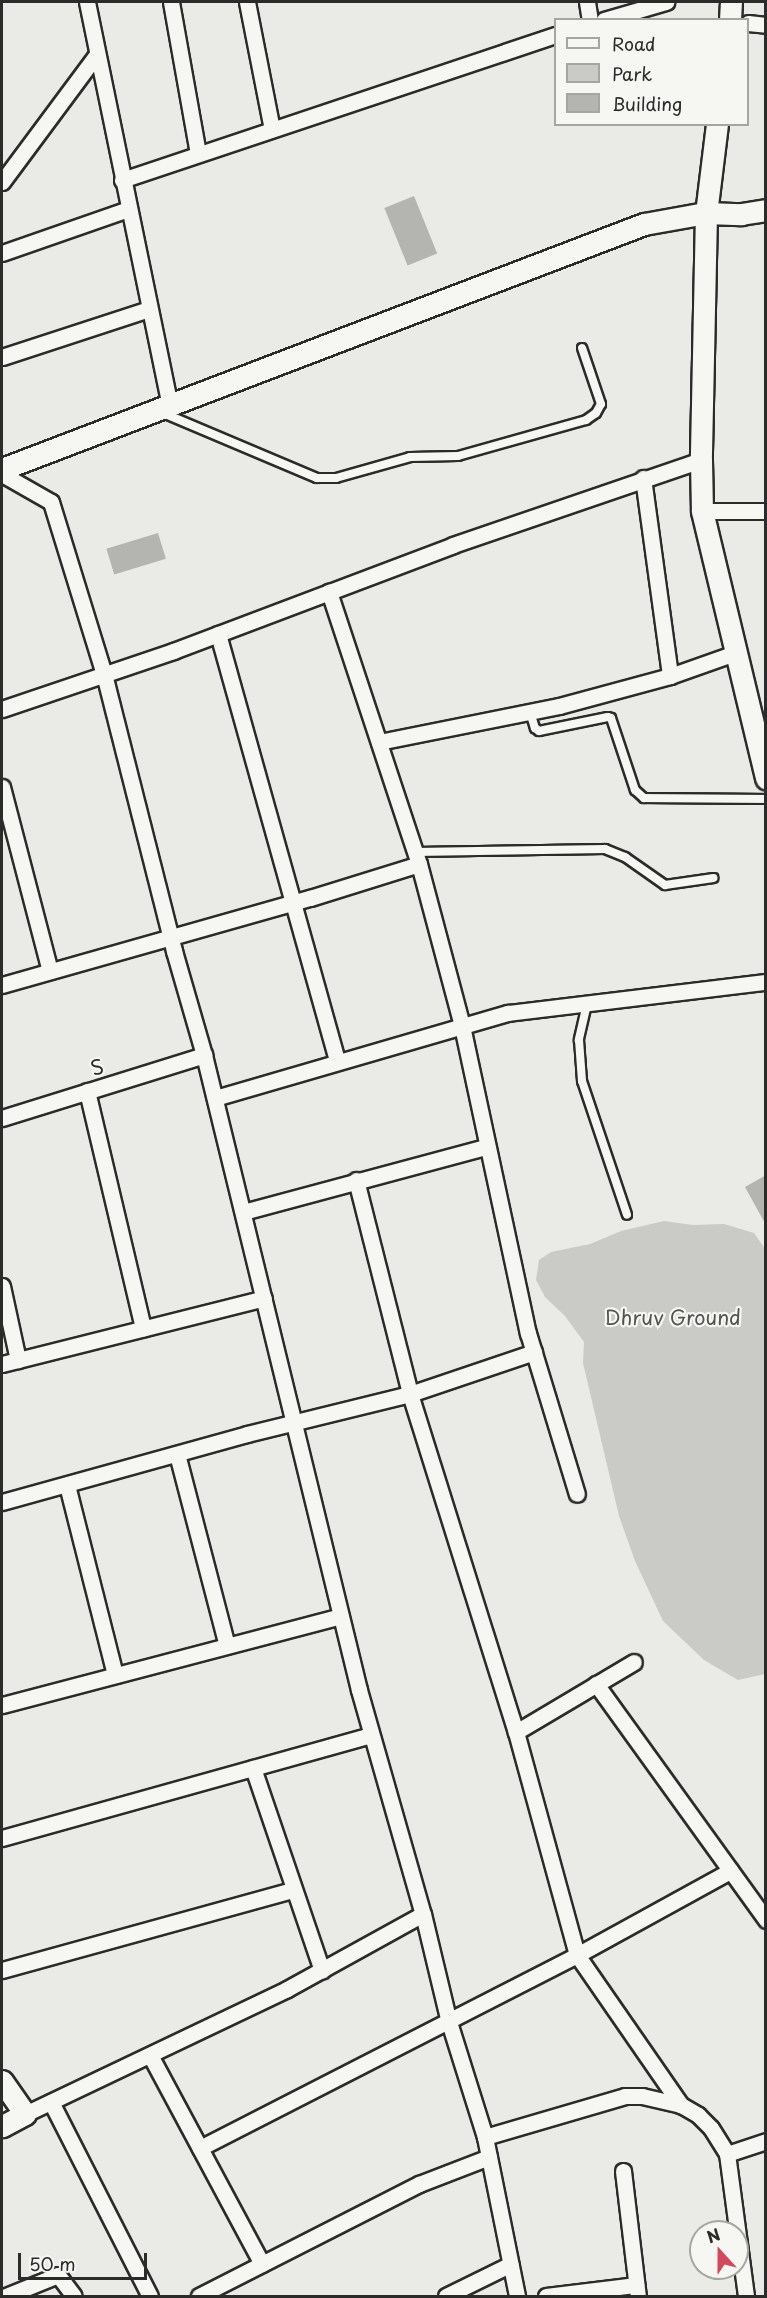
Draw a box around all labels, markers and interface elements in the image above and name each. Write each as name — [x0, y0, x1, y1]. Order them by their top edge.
legend — [554, 18, 749, 126]
text: Road — [612, 30, 656, 57]
text: Park — [612, 60, 652, 87]
text: Building — [612, 90, 682, 117]
street label: S — [88, 1054, 106, 1080]
park label: Dhruv Ground — [605, 1305, 741, 1329]
north arrow — [689, 2220, 749, 2280]
text: N — [703, 2222, 723, 2249]
scale bar — [21, 2241, 150, 2279]
text: 50 m — [29, 2250, 76, 2277]

